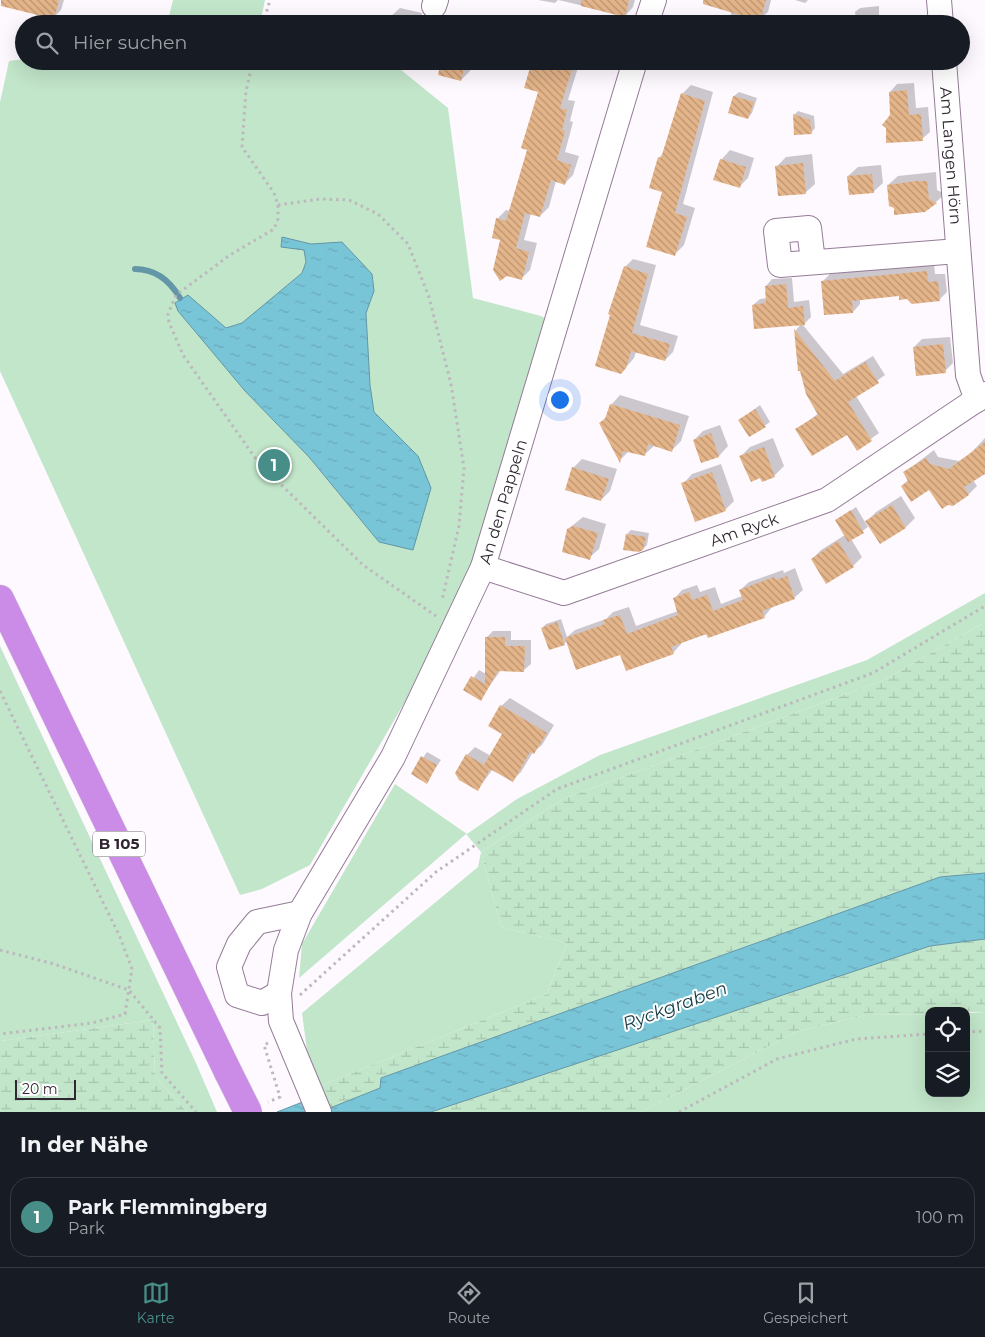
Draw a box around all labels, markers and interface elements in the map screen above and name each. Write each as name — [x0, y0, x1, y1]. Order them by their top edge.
search box — [15, 15, 970, 70]
icon: search — [33, 29, 61, 57]
text: Hier suchen — [73, 31, 187, 54]
street label: Am Langen Hörn — [936, 86, 965, 225]
your location — [547, 387, 573, 413]
street label: An den Pappeln — [475, 437, 531, 566]
pin: 1 — [258, 446, 290, 484]
street label: Am Ryck — [707, 509, 781, 551]
road number: B 105 — [93, 832, 145, 856]
water label: Ryckgraben — [620, 977, 730, 1035]
map controls — [925, 1007, 970, 1097]
button: locate — [925, 1007, 970, 1052]
button: layers — [925, 1052, 970, 1097]
scale bar — [15, 1077, 76, 1100]
text: 20 m — [22, 1080, 58, 1098]
text: In der Nähe — [20, 1132, 148, 1157]
text: Park Flemmingberg — [68, 1196, 268, 1219]
text: 1 — [34, 1208, 40, 1227]
text: 100 m — [916, 1208, 964, 1227]
text: Park — [68, 1219, 105, 1238]
tab: Karte — [137, 1279, 174, 1327]
tab: Route — [448, 1279, 490, 1327]
tab: Gespeichert — [763, 1279, 848, 1327]

